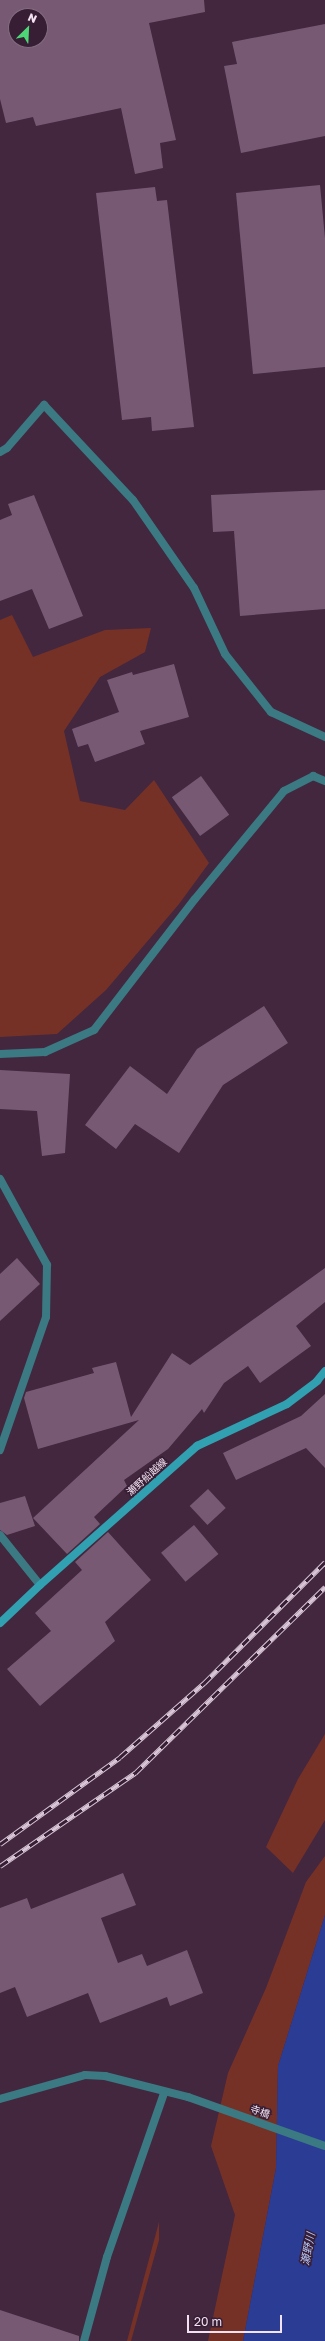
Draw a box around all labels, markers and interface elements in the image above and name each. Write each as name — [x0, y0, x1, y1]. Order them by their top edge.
north arrow — [8, 8, 48, 48]
text: N — [26, 10, 39, 25]
street label: 瀬野船越線 — [124, 1456, 170, 1498]
street label: 寺橋 — [249, 2103, 271, 2121]
water label: 瀬野川 — [298, 2232, 318, 2266]
scale bar — [189, 2307, 284, 2333]
text: 20 m — [194, 2314, 222, 2329]

